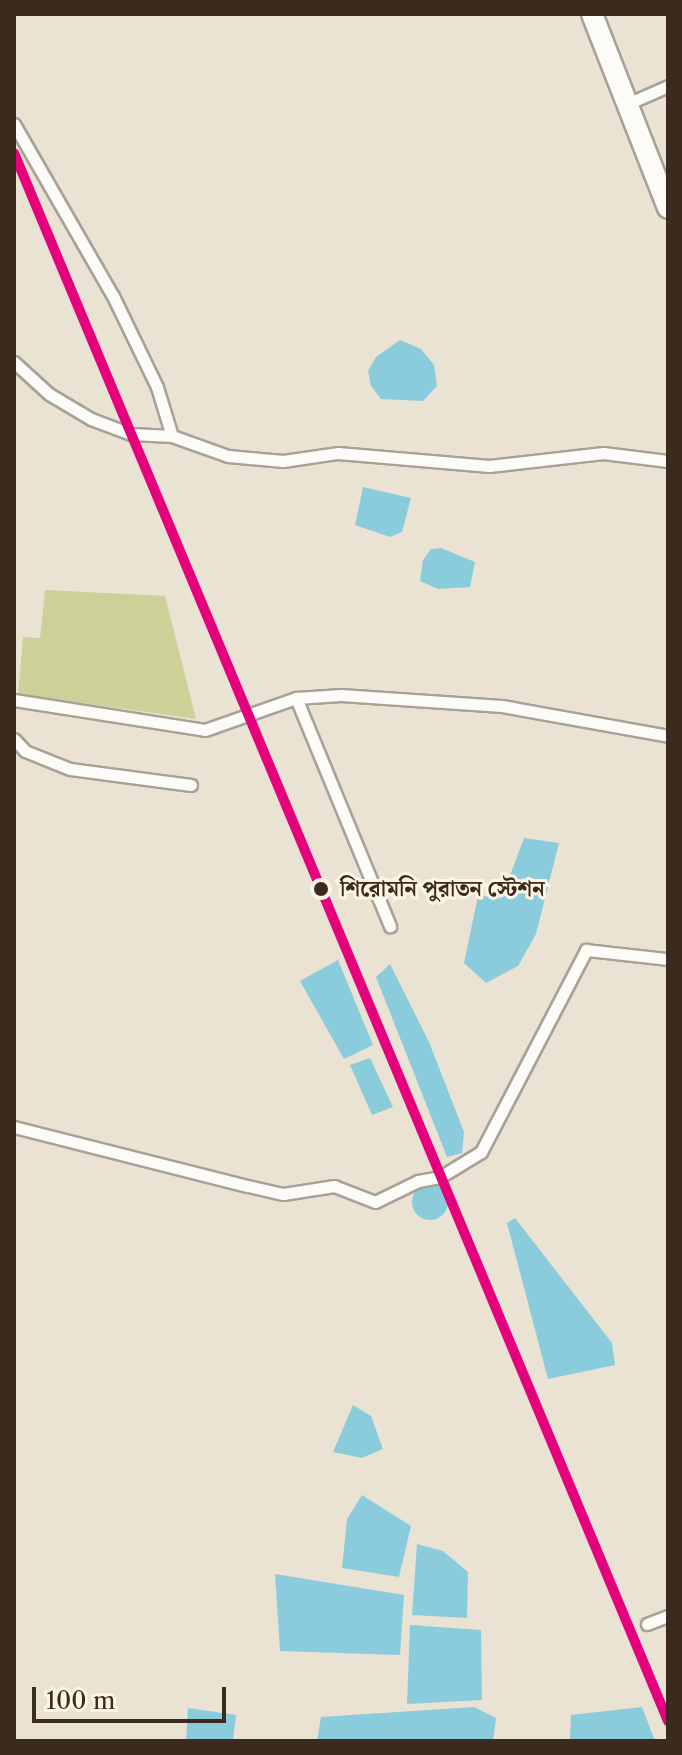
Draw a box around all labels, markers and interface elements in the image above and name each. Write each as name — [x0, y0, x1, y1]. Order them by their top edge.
place label: শিরোমনি পুরাতন স্টেশন — [340, 876, 545, 902]
marker: শিরোমনি পুরাতন স্টেশন — [309, 877, 333, 901]
scale bar — [36, 1671, 230, 1721]
text: 100 m — [46, 1686, 115, 1715]

